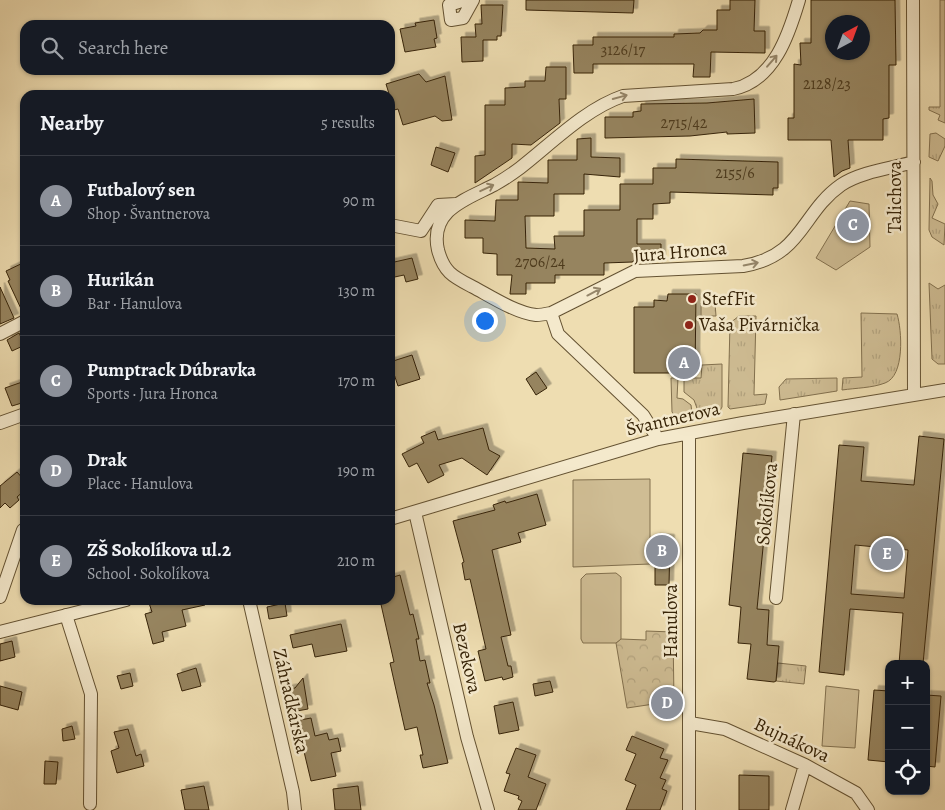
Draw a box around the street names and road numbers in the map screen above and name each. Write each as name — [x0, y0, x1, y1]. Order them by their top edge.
street label: Talichova — [882, 161, 908, 233]
street label: Jura Hronca — [632, 235, 728, 269]
street label: Švantnerova — [624, 396, 723, 442]
street label: Sokolíkova — [750, 461, 784, 547]
street label: Hanulova — [658, 584, 684, 658]
street label: Bezekova — [446, 620, 488, 696]
street label: Záhradkárska — [266, 646, 316, 756]
street label: Bujnákova — [750, 711, 834, 769]

